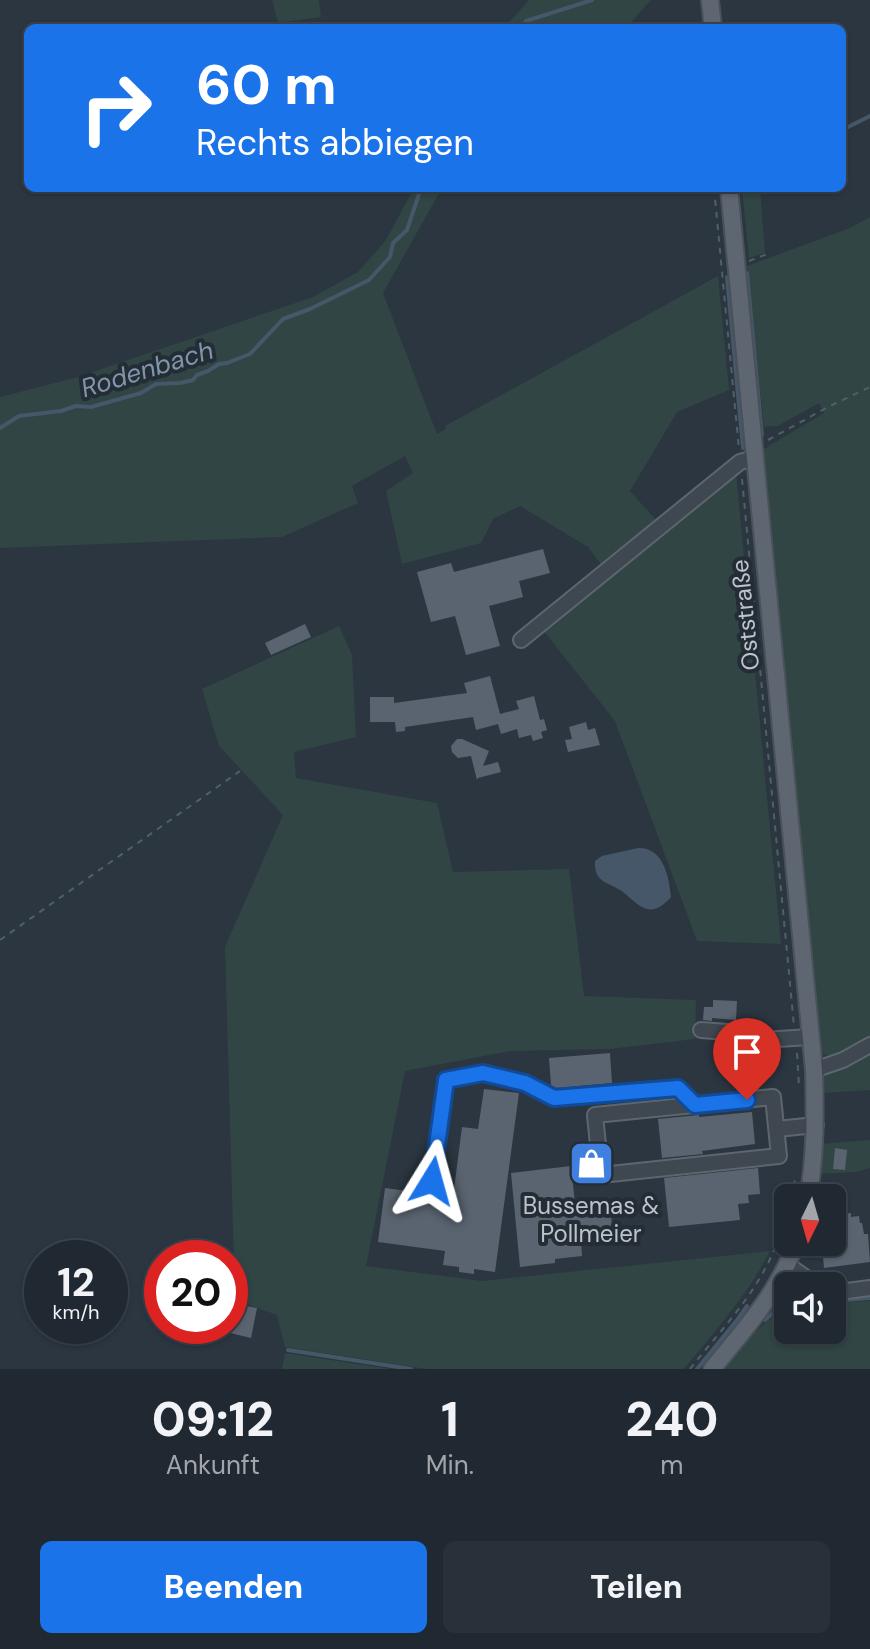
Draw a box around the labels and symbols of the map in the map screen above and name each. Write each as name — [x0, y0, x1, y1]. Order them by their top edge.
water label: Rodenbach — [77, 333, 217, 405]
street label: Oststraße — [724, 558, 766, 672]
pin — [713, 1018, 781, 1100]
position arrow — [390, 1139, 474, 1223]
shop icon: Bussemas & Pollmeier — [567, 1139, 615, 1187]
north arrow — [774, 1184, 846, 1256]
place label: Bussemas & Pollmeier — [523, 1190, 660, 1249]
speed limit sign: 20 — [144, 1240, 248, 1344]

